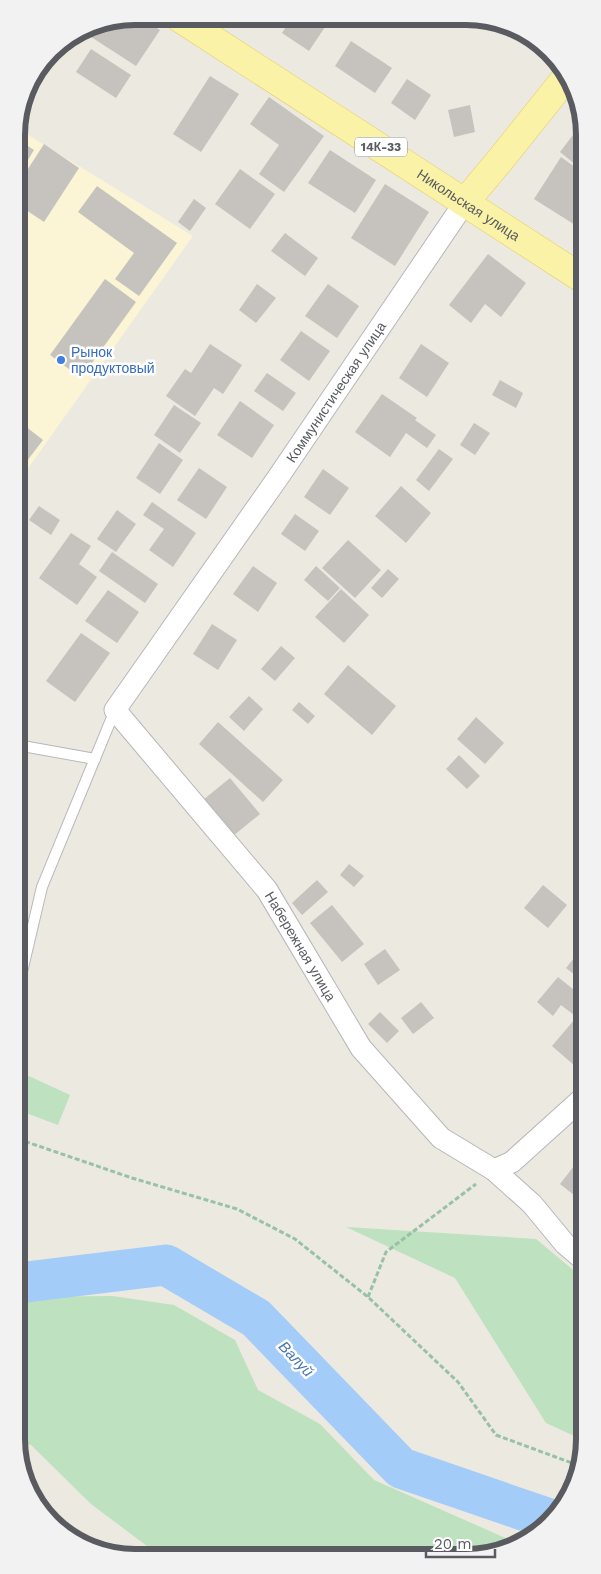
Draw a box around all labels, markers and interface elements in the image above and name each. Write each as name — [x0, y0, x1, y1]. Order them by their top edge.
road number: 14К-33 — [355, 138, 407, 156]
street label: Никольская улица — [414, 166, 523, 244]
street label: Коммунистическая улица — [283, 318, 389, 465]
place label: Рынок продуктовый — [71, 344, 155, 376]
marker: Рынок продуктовый — [55, 354, 67, 366]
street label: Набережная улица — [262, 889, 339, 1004]
water label: Валуй — [275, 1338, 318, 1381]
scale bar — [426, 1526, 495, 1558]
text: 20 m — [434, 1535, 472, 1553]

